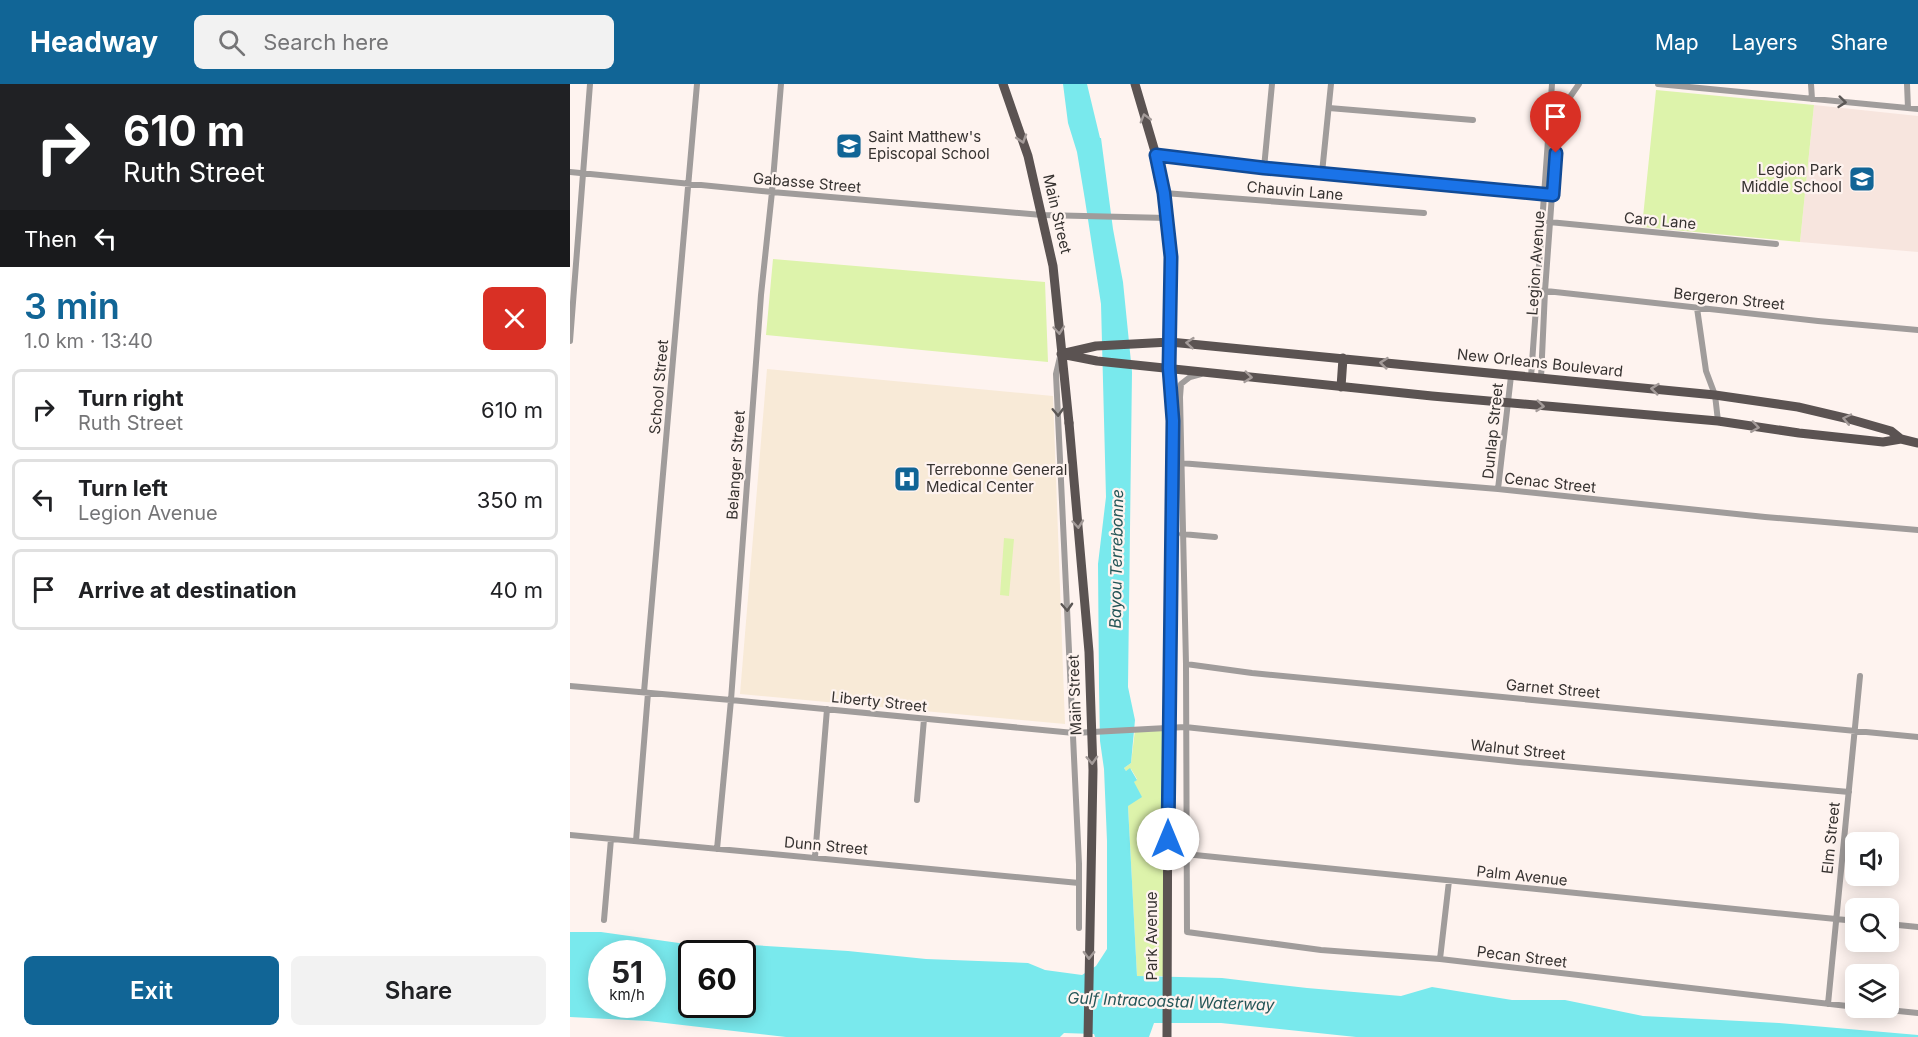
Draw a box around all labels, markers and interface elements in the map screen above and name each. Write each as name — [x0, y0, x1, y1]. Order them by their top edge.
search box — [194, 15, 614, 69]
text: Headway — [30, 25, 158, 59]
icon: search — [215, 26, 248, 59]
text: Search here — [263, 29, 389, 55]
text: Map — [1655, 30, 1699, 55]
text: Layers — [1732, 30, 1798, 55]
text: Share — [1831, 30, 1888, 55]
pin — [1530, 91, 1581, 153]
one-way arrow — [1837, 95, 1846, 108]
icon: arrive — [1539, 100, 1572, 133]
text: 610 m — [123, 105, 245, 156]
icon: right — [24, 108, 102, 186]
one-way arrow — [1140, 113, 1152, 124]
place label: Saint Matthew's Episcopal School — [868, 127, 990, 163]
school or university icon: Saint Matthew's Episcopal School — [834, 131, 864, 161]
one-way arrow — [1015, 133, 1028, 144]
text: Ruth Street — [123, 156, 265, 189]
place label: Legion Park Middle School — [1741, 160, 1843, 196]
school or university icon: Legion Park Middle School — [1847, 164, 1877, 194]
street label: Gabasse Street — [752, 168, 862, 197]
street label: Main Street — [1039, 172, 1076, 256]
street label: Chauvin Lane — [1246, 177, 1344, 204]
street label: Caro Lane — [1623, 208, 1697, 233]
street label: Legion Avenue — [1522, 210, 1549, 316]
icon: left — [89, 222, 122, 255]
text: Then — [24, 226, 77, 252]
street label: Bergeron Street — [1673, 283, 1786, 314]
text: 3 min — [24, 284, 120, 328]
button: close — [483, 287, 546, 350]
one-way arrow — [1052, 326, 1065, 335]
text: 1.0 km · 13:40 — [24, 329, 153, 353]
one-way arrow — [1185, 337, 1194, 350]
street label: School Street — [645, 339, 672, 435]
street label: New Orleans Boulevard — [1456, 344, 1624, 381]
one-way arrow — [1379, 357, 1388, 369]
one-way arrow — [1244, 370, 1253, 383]
street label: Dunlap Street — [1478, 382, 1507, 480]
one-way arrow — [1650, 383, 1659, 396]
text: Turn right — [78, 385, 184, 411]
icon: right — [27, 393, 60, 426]
text: 610 m — [481, 397, 543, 423]
one-way arrow — [1536, 399, 1545, 412]
one-way arrow — [1051, 407, 1064, 416]
street label: Belanger Street — [722, 410, 749, 520]
text: Ruth Street — [78, 411, 183, 435]
one-way arrow — [1842, 413, 1852, 426]
one-way arrow — [1751, 420, 1760, 432]
place label: Terrebonne General Medical Center — [926, 460, 1067, 496]
hospital icon: Terrebonne General Medical Center — [892, 464, 922, 494]
street label: Cenac Street — [1503, 468, 1597, 497]
text: Turn left — [78, 475, 168, 501]
icon: left — [27, 483, 60, 516]
text: 350 m — [477, 487, 543, 513]
water label: Bayou Terrebonne — [1105, 489, 1127, 629]
text: Legion Avenue — [78, 501, 218, 525]
one-way arrow — [1071, 519, 1084, 528]
icon: arrive — [27, 573, 60, 606]
text: Arrive at destination — [78, 577, 297, 603]
text: 40 m — [489, 577, 543, 603]
one-way arrow — [1060, 602, 1073, 611]
street label: Main Street — [1064, 654, 1085, 736]
street label: Garnet Street — [1505, 675, 1601, 702]
street label: Liberty Street — [830, 687, 928, 716]
street label: Walnut Street — [1470, 735, 1567, 764]
one-way arrow — [1086, 756, 1099, 765]
street label: Elm Street — [1817, 801, 1844, 875]
position arrow — [1136, 807, 1200, 871]
street label: Dunn Street — [783, 832, 869, 859]
map controls — [1845, 832, 1899, 1018]
button: sound — [1845, 832, 1899, 886]
street label: Palm Avenue — [1475, 861, 1569, 890]
street label: Park Avenue — [1142, 891, 1161, 981]
button: search — [1845, 898, 1899, 952]
speed limit sign: 60 — [678, 940, 756, 1018]
street label: Pecan Street — [1476, 942, 1568, 971]
one-way arrow — [1083, 950, 1096, 959]
text: 51 — [611, 954, 643, 990]
button: Exit — [24, 956, 279, 1025]
button: Share — [291, 956, 546, 1025]
button: layers — [1845, 964, 1899, 1018]
text: km/h — [609, 985, 645, 1004]
water label: Gulf Intracoastal Waterway — [1067, 987, 1276, 1015]

